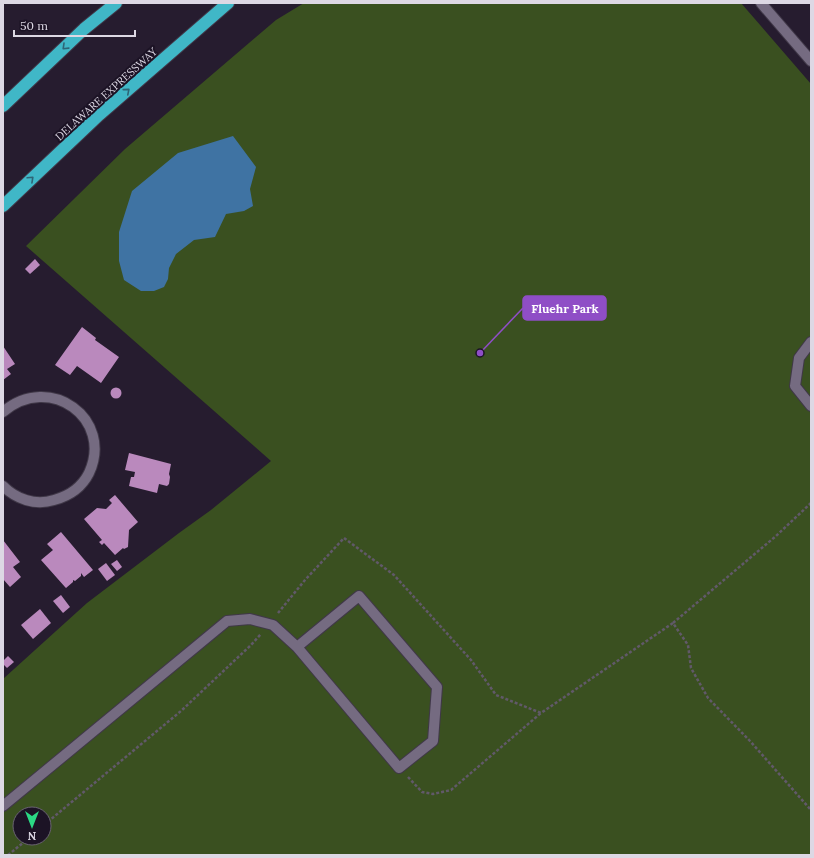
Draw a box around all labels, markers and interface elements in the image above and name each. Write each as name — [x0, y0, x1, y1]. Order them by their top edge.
scale bar — [14, 12, 135, 38]
text: 50 m — [20, 18, 48, 33]
one-way arrow — [62, 42, 70, 50]
street label: DELAWARE EXPRESSWAY — [52, 44, 161, 144]
one-way arrow — [122, 88, 129, 95]
one-way arrow — [27, 177, 34, 184]
callout: Fluehr Park — [523, 296, 606, 320]
text: Fluehr Park — [531, 301, 599, 316]
north arrow — [12, 806, 52, 846]
text: N — [27, 829, 36, 843]

